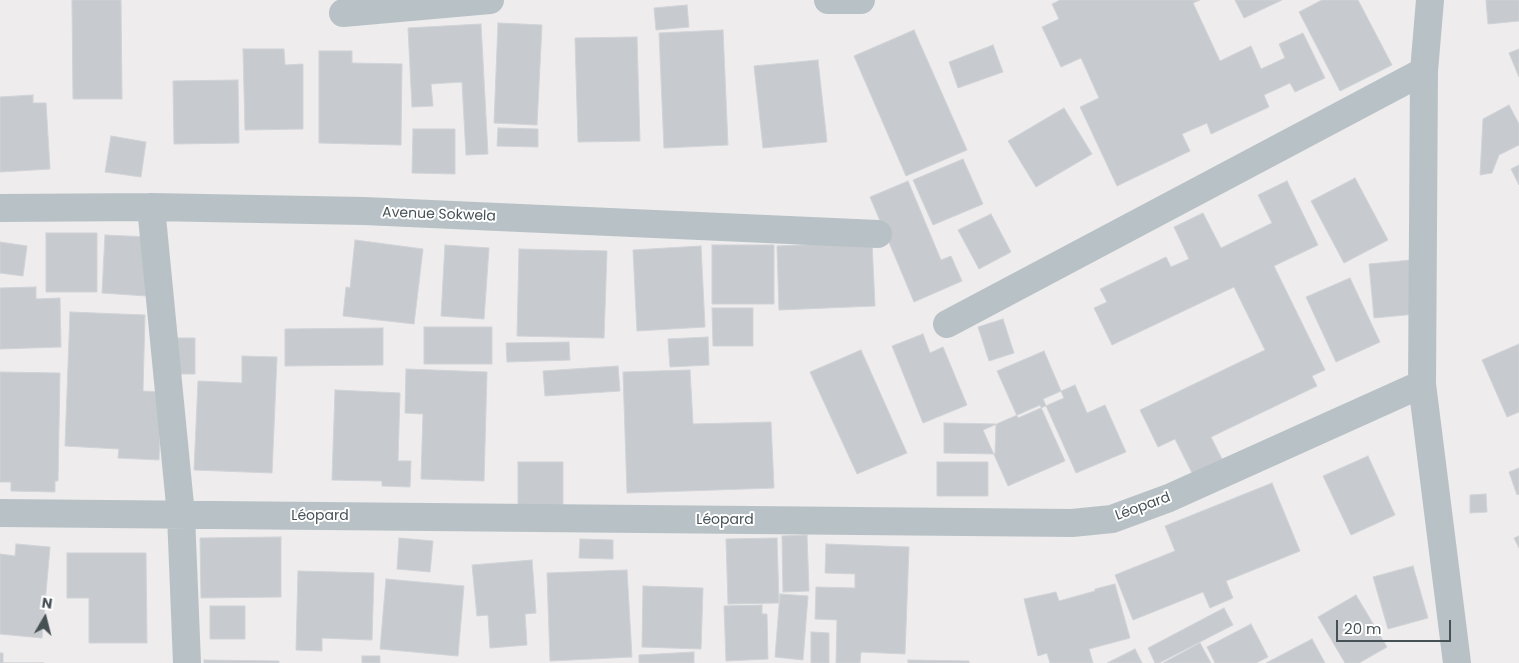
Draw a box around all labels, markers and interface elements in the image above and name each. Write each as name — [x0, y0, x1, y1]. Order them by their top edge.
street label: Avenue Sokwela — [382, 205, 496, 225]
street label: Léopard — [1113, 489, 1173, 525]
street label: Léopard — [291, 508, 349, 524]
street label: Léopard — [696, 512, 754, 528]
north arrow — [20, 593, 70, 643]
text: N — [40, 593, 54, 614]
scale bar — [1339, 610, 1454, 642]
text: 20 m — [1344, 618, 1382, 639]

